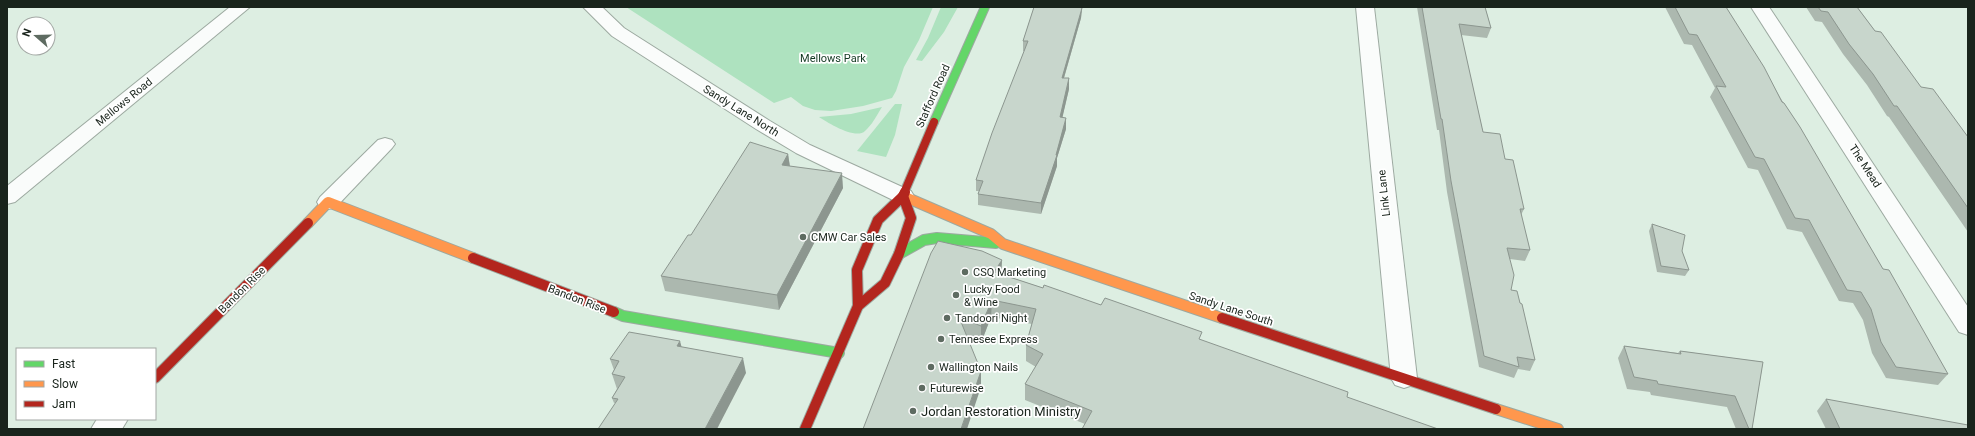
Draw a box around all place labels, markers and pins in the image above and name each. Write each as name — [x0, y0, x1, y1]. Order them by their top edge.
place label: CMW Car Sales — [811, 231, 887, 244]
marker: CMW Car Sales — [798, 232, 808, 242]
place label: CSQ Marketing — [973, 266, 1046, 279]
marker: CSQ Marketing — [960, 267, 970, 277]
place label: Lucky Food & Wine — [964, 283, 1020, 309]
marker: Lucky Food & Wine — [951, 290, 961, 300]
place label: Tandoori Night — [955, 312, 1028, 325]
marker: Tandoori Night — [942, 313, 952, 323]
place label: Tennesee Express — [949, 333, 1038, 346]
marker: Tennesee Express — [936, 334, 946, 344]
place label: Wallington Nails — [939, 361, 1019, 374]
marker: Wallington Nails — [926, 362, 936, 372]
place label: Futurewise — [930, 382, 984, 395]
marker: Futurewise — [917, 383, 927, 393]
place label: Jordan Restoration Ministry — [921, 404, 1081, 419]
marker: Jordan Restoration Ministry — [908, 406, 918, 416]

